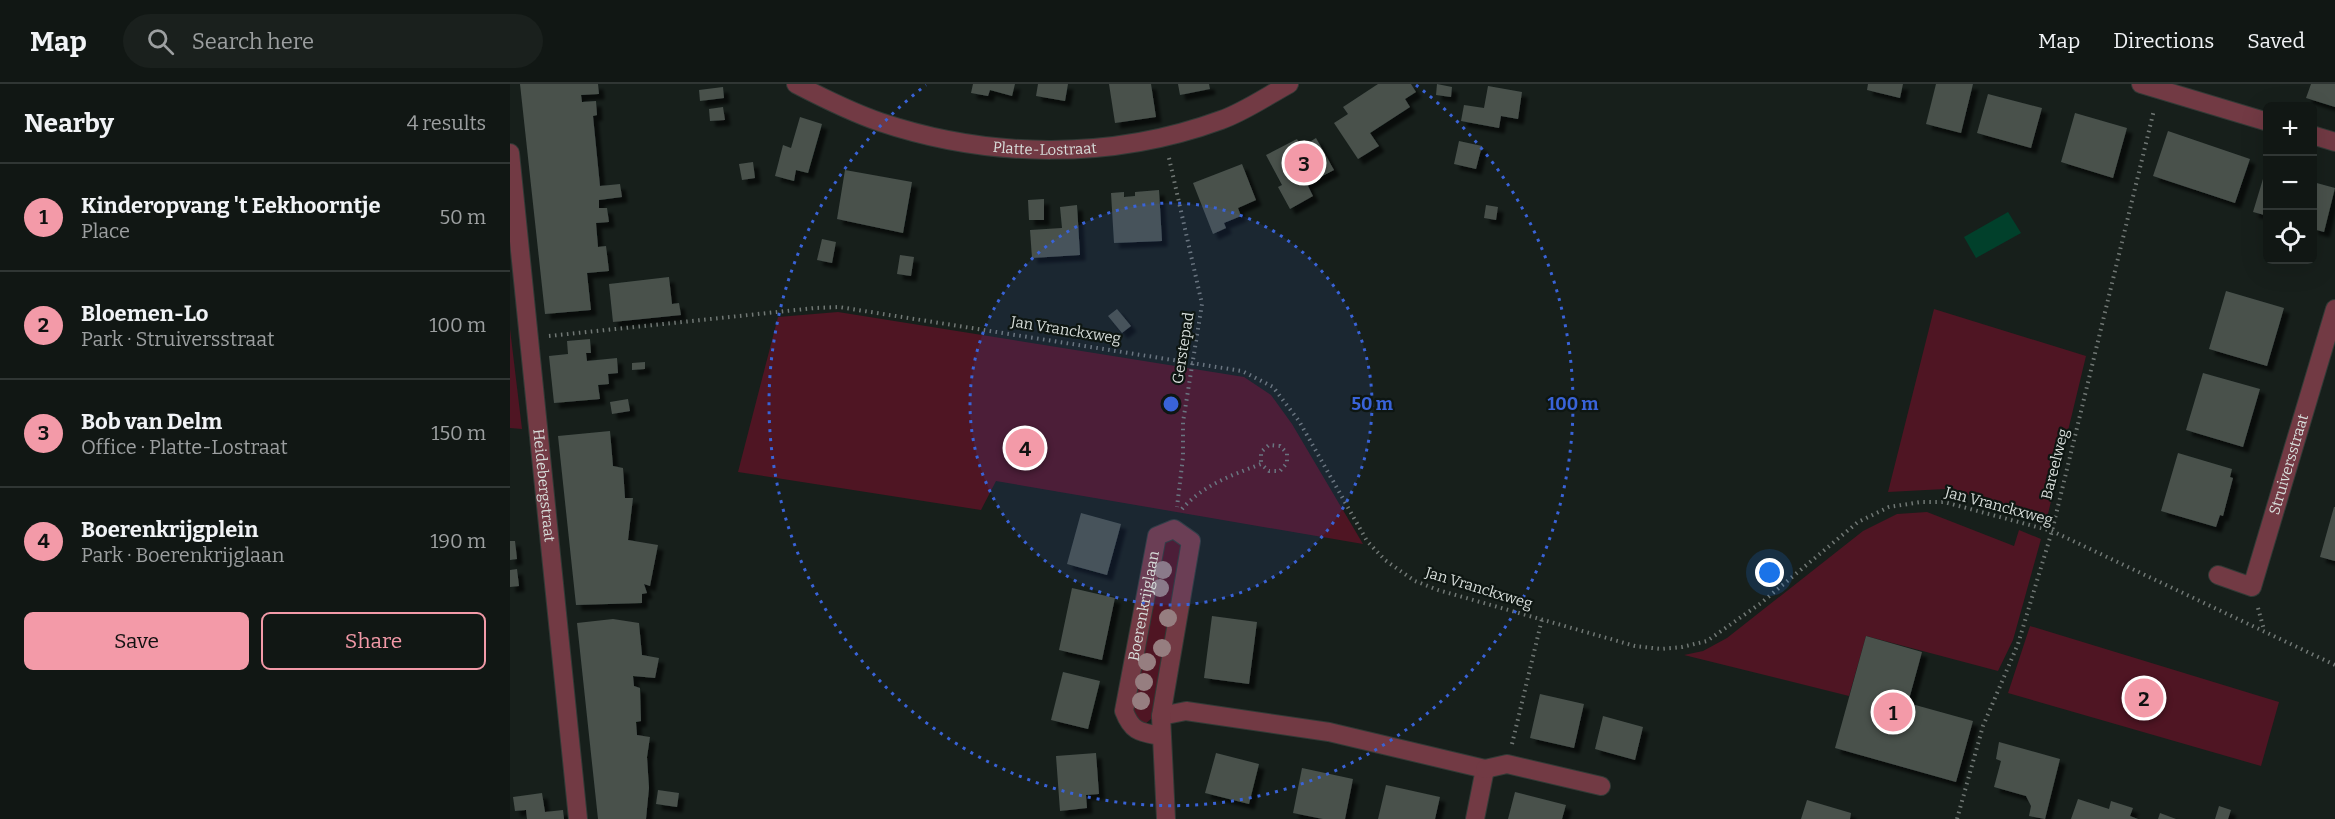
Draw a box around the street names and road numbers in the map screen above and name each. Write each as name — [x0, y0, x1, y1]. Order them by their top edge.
street label: Platte-Lostraat — [992, 138, 1098, 159]
street label: Gerstepad — [1168, 311, 1198, 385]
street label: Jan Vranckxweg — [1009, 312, 1122, 348]
street label: Struiversstraat — [2265, 411, 2312, 517]
street label: Bareelweg — [2037, 427, 2073, 501]
street label: Heidebergstraat — [529, 428, 559, 543]
street label: Jan Vranckxweg — [1942, 483, 2055, 529]
street label: Boerenkrijglaan — [1125, 549, 1163, 663]
street label: Jan Vranckxweg — [1422, 563, 1535, 613]

